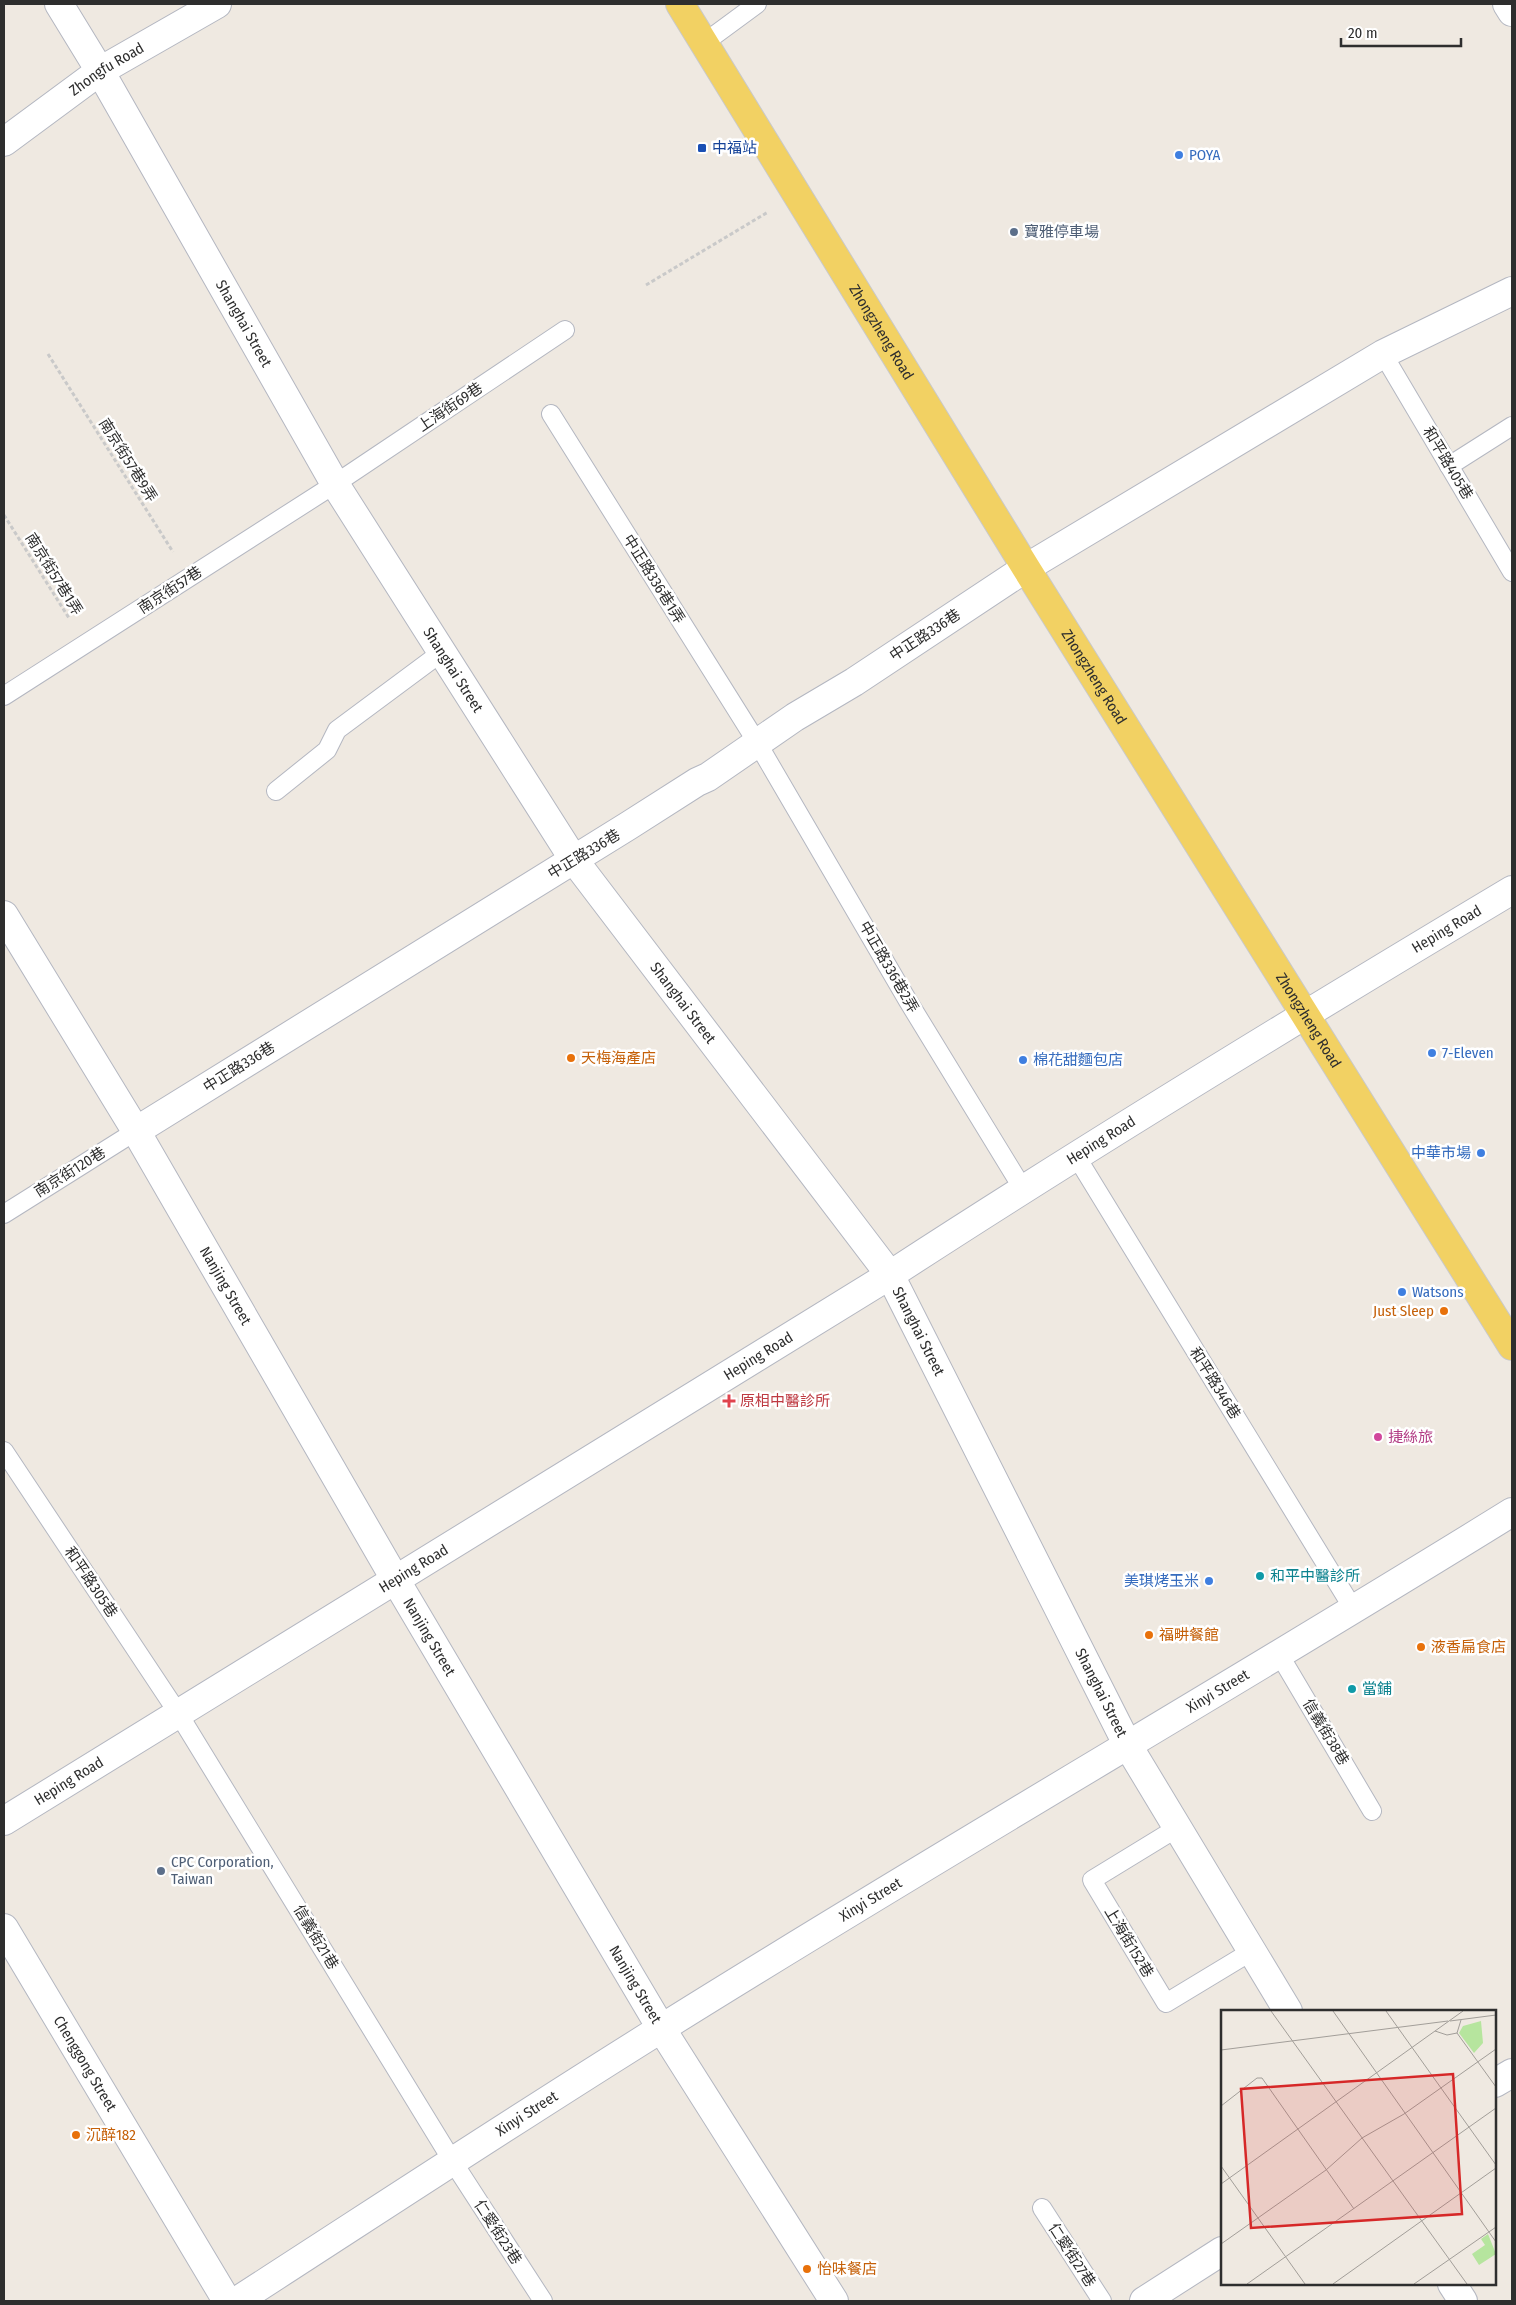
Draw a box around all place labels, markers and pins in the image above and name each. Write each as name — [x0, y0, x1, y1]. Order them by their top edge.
place label: 中福站 — [712, 139, 757, 157]
marker: 中福站 — [696, 142, 708, 154]
place label: POYA — [1189, 146, 1221, 164]
marker: POYA — [1173, 149, 1185, 161]
place label: 寶雅停車場 — [1024, 223, 1099, 241]
marker: 寶雅停車場 — [1008, 226, 1020, 238]
place label: 7-Eleven — [1442, 1044, 1494, 1062]
marker: 7-Eleven — [1426, 1047, 1438, 1059]
place label: 天梅海產店 — [581, 1049, 656, 1067]
place label: 棉花甜麵包店 — [1033, 1051, 1123, 1069]
marker: 天梅海產店 — [565, 1052, 577, 1064]
marker: 棉花甜麵包店 — [1017, 1054, 1029, 1066]
place label: 中華市場 — [1411, 1144, 1471, 1162]
marker: 中華市場 — [1475, 1147, 1487, 1159]
place label: Watsons — [1412, 1283, 1464, 1301]
marker: Watsons — [1396, 1286, 1408, 1298]
place label: Just Sleep — [1373, 1302, 1434, 1320]
marker: Just Sleep — [1438, 1305, 1450, 1317]
place label: 原相中醫診所 — [740, 1392, 830, 1410]
marker: 原相中醫診所 — [722, 1394, 736, 1408]
place label: 捷絲旅 — [1388, 1428, 1433, 1446]
marker: 捷絲旅 — [1372, 1431, 1384, 1443]
place label: 和平中醫診所 — [1270, 1567, 1360, 1585]
marker: 和平中醫診所 — [1254, 1570, 1266, 1582]
place label: 美琪烤玉米 — [1124, 1572, 1199, 1590]
marker: 美琪烤玉米 — [1203, 1575, 1215, 1587]
place label: 福畊餐館 — [1159, 1626, 1219, 1644]
marker: 福畊餐館 — [1143, 1629, 1155, 1641]
place label: 液香扁食店 — [1431, 1638, 1506, 1656]
marker: 液香扁食店 — [1415, 1641, 1427, 1653]
place label: 當鋪 — [1362, 1680, 1392, 1698]
marker: 當鋪 — [1346, 1683, 1358, 1695]
place label: CPC Corporation, Taiwan — [171, 1853, 274, 1888]
marker: CPC Corporation, Taiwan — [155, 1865, 167, 1877]
place label: 沉醉182 — [86, 2126, 136, 2144]
marker: 沉醉182 — [70, 2129, 82, 2141]
place label: 怡味餐店 — [817, 2260, 877, 2278]
marker: 怡味餐店 — [801, 2263, 813, 2275]

